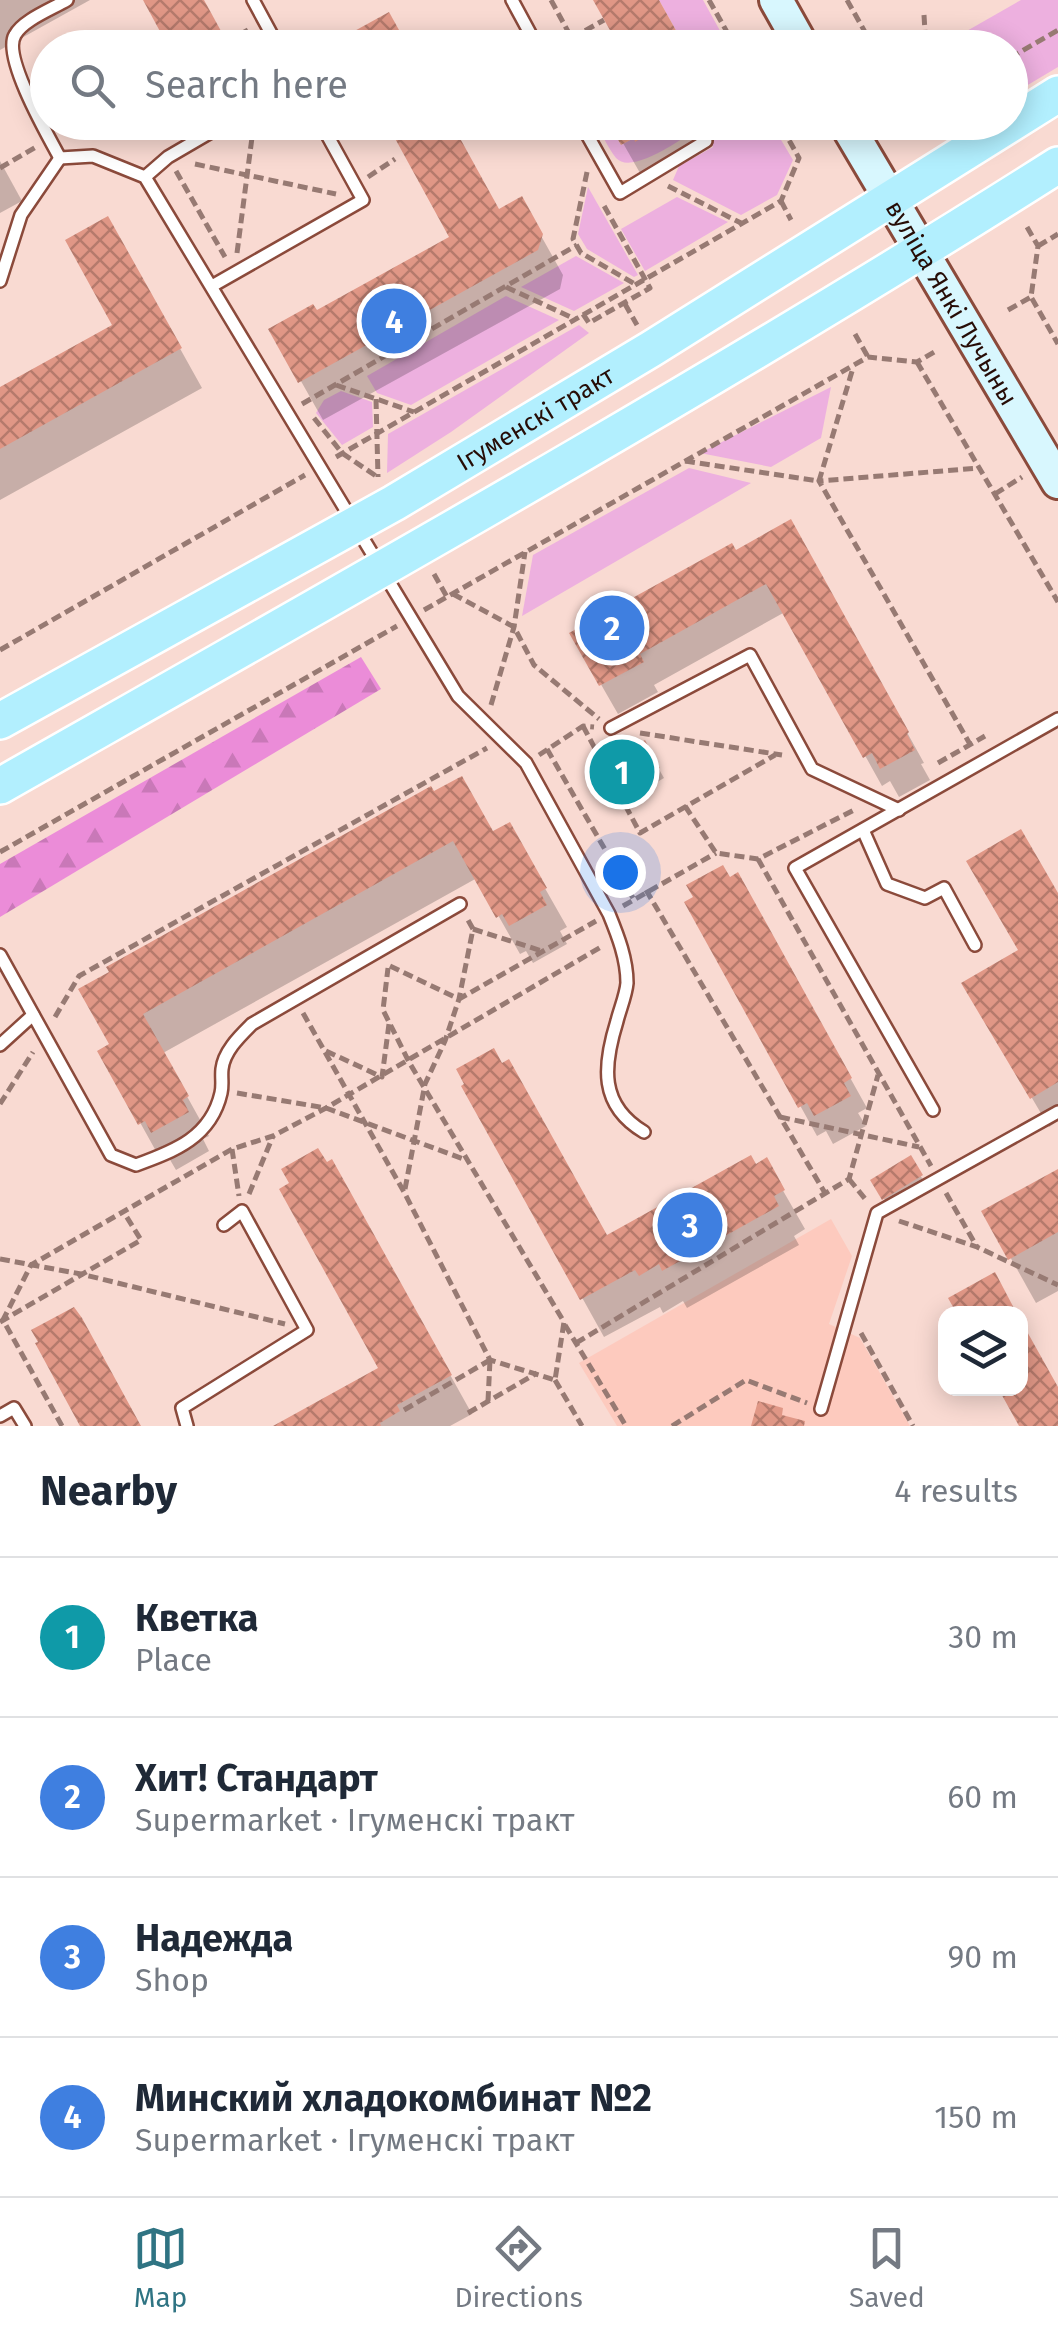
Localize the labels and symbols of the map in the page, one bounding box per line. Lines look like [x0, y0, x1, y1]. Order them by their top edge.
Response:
street label: вуліца Янкі Лучыны [879, 195, 1023, 411]
pin: 4 [362, 284, 426, 358]
street label: Ігуменскі тракт [452, 360, 620, 478]
pin: 2 [580, 590, 644, 666]
pin: 1 [590, 734, 654, 810]
your location [595, 847, 646, 898]
pin: 3 [658, 1188, 722, 1262]

